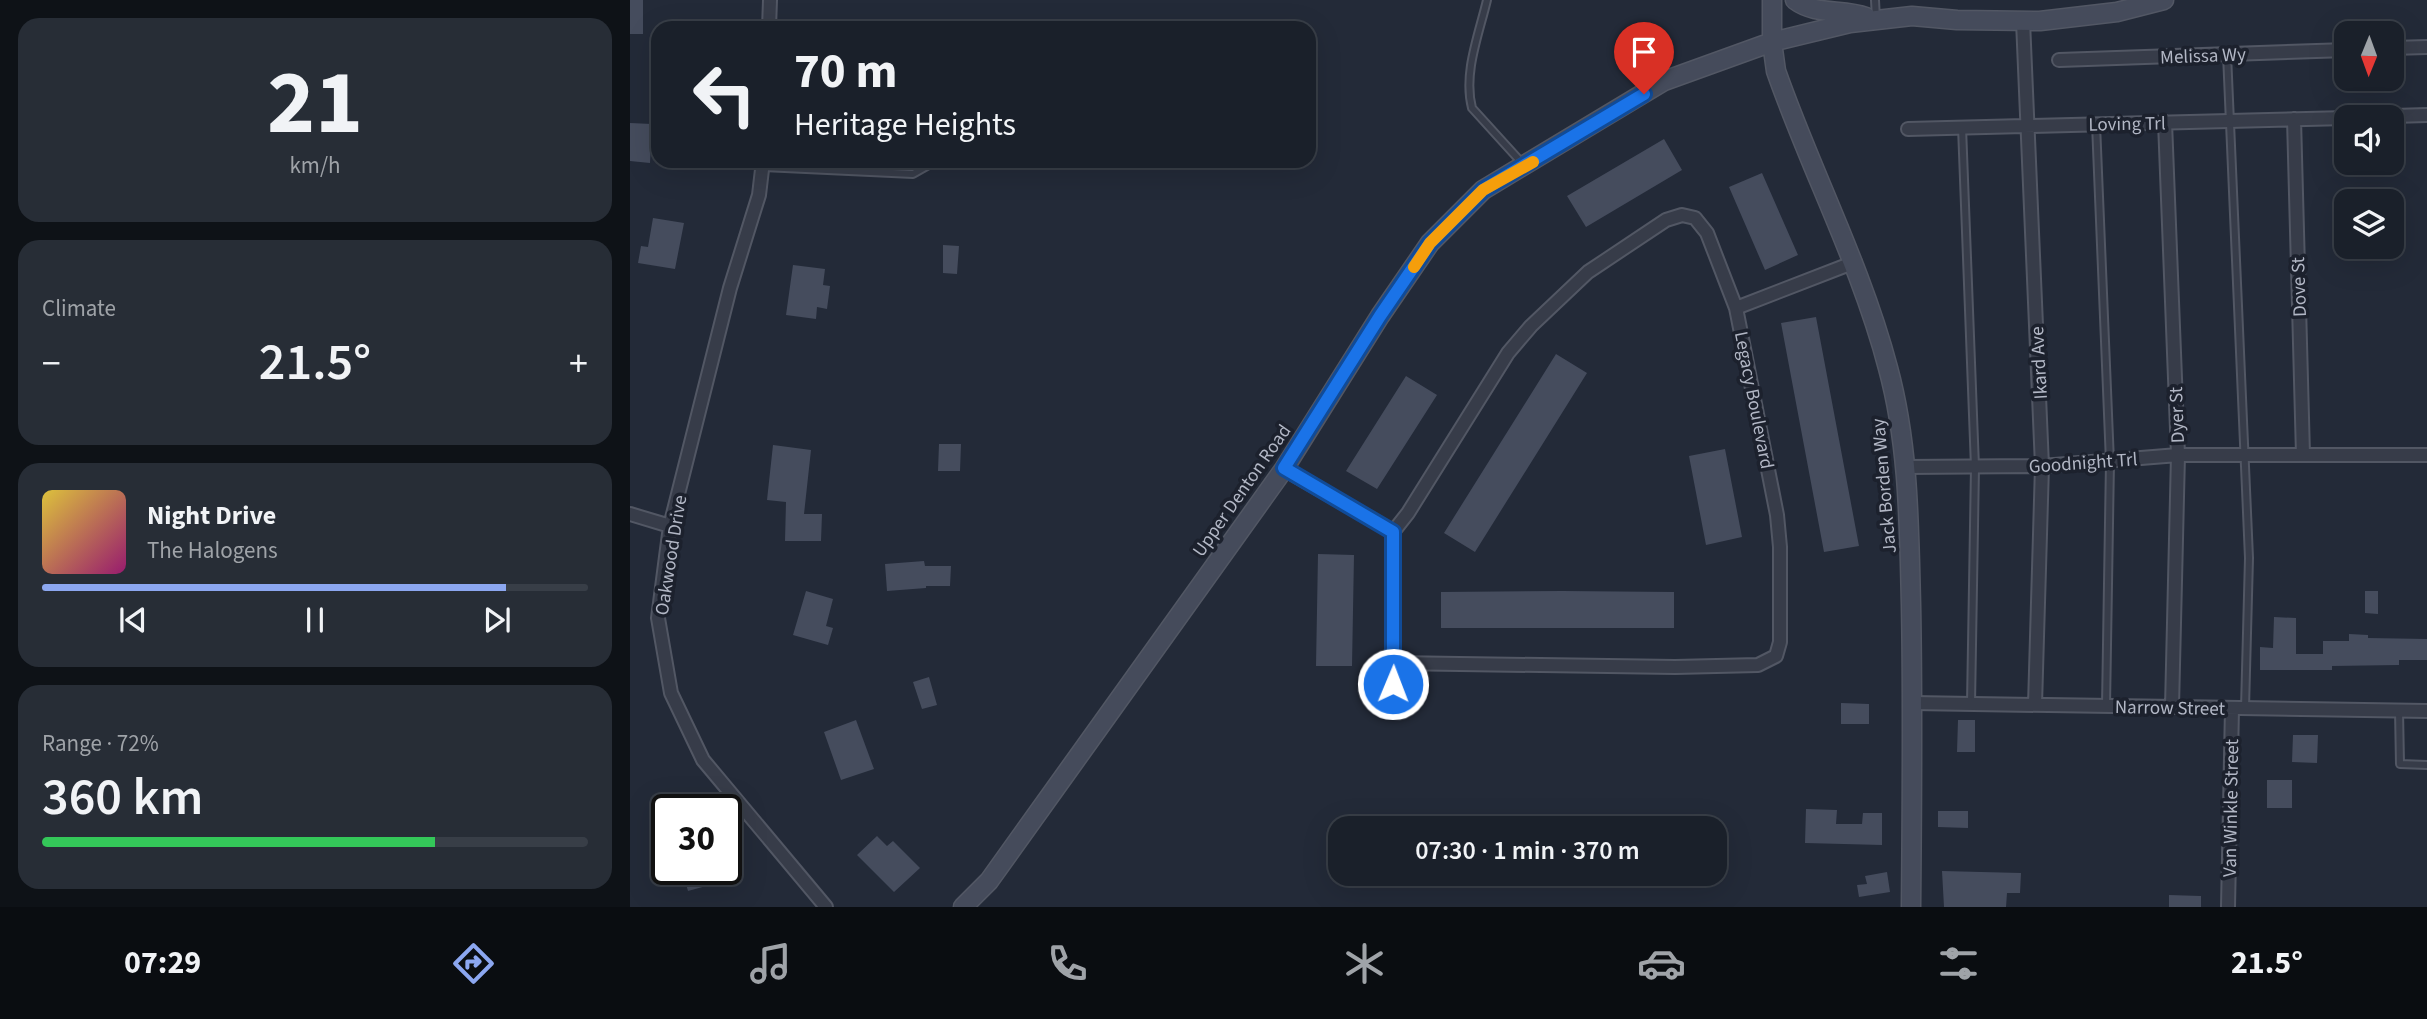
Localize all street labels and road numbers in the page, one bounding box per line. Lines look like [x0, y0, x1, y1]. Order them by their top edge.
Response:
street label: Melissa Wy [2160, 42, 2247, 71]
street label: Loving Trl [2088, 110, 2166, 139]
street label: Dove St [2285, 256, 2314, 317]
street label: Ikard Ave [2024, 326, 2055, 400]
street label: Legacy Boulevard [1727, 329, 1780, 471]
street label: Dyer St [2163, 386, 2192, 444]
street label: Jack Borden Way [1865, 417, 1904, 555]
street label: Upper Denton Road [1186, 419, 1298, 563]
street label: Goodnight Trl [2028, 446, 2138, 481]
street label: Oakwood Drive [649, 493, 694, 617]
street label: Narrow Street [2115, 694, 2226, 723]
street label: Van Winkle Street [2217, 738, 2246, 877]

